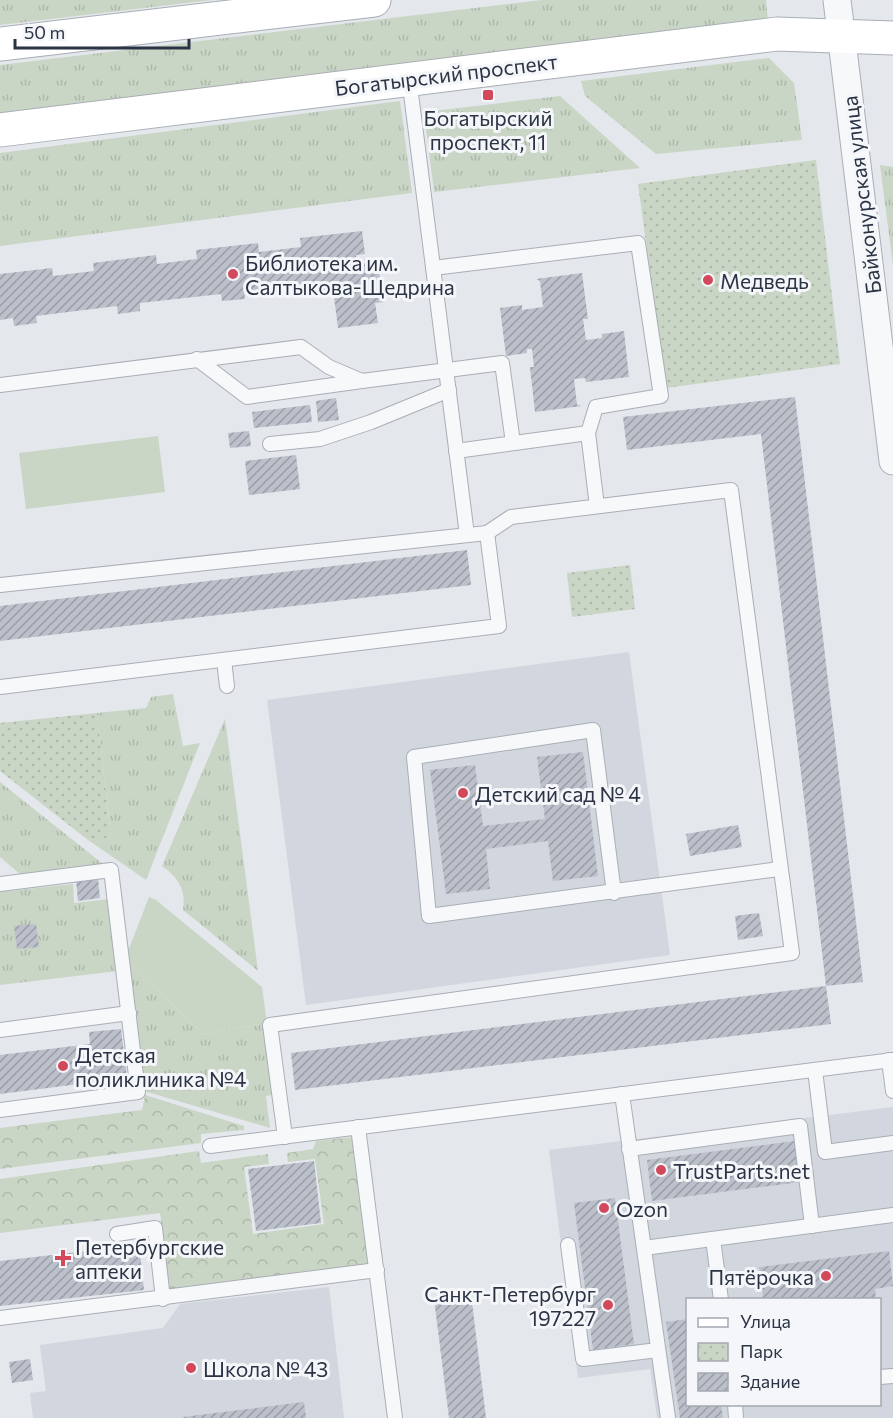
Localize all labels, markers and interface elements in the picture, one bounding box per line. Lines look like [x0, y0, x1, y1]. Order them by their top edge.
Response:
scale bar [15, 12, 189, 50]
text: 50 m [24, 21, 65, 43]
street label: Богатырский проспект [333, 48, 559, 100]
marker: Богатырский проспект, 11 [481, 88, 495, 102]
street label: Байконурская улица [836, 94, 886, 296]
place label: Богатырский проспект, 11 [424, 105, 552, 154]
place label: Библиотека им. Салтыкова-Щедрина [245, 250, 455, 299]
marker: Библиотека им. Салтыкова-Щедрина [226, 267, 240, 281]
place label: Медведь [720, 268, 809, 293]
marker: Медведь [701, 273, 715, 287]
place label: Детский сад № 4 [475, 781, 641, 806]
marker: Детский сад № 4 [456, 786, 470, 800]
place label: Детская поликлиника №4 [75, 1042, 247, 1091]
marker: Детская поликлиника №4 [56, 1059, 70, 1073]
place label: TrustParts.net [673, 1158, 810, 1183]
marker: TrustParts.net [654, 1163, 668, 1177]
place label: Ozon [616, 1196, 668, 1221]
marker: Ozon [597, 1201, 611, 1215]
place label: Петербургские аптеки [75, 1234, 224, 1283]
marker: Петербургские аптеки [56, 1251, 70, 1265]
place label: Пятёрочка [708, 1264, 814, 1289]
marker: Пятёрочка [819, 1269, 833, 1283]
place label: Санкт-Петербург 197227 [424, 1281, 596, 1330]
marker: Санкт-Петербург 197227 [601, 1298, 615, 1312]
legend [686, 1298, 881, 1406]
text: Улица [740, 1310, 791, 1332]
text: Парк [740, 1340, 783, 1362]
place label: Школа № 43 [203, 1356, 328, 1381]
marker: Школа № 43 [184, 1361, 198, 1375]
text: Здание [740, 1370, 800, 1392]

